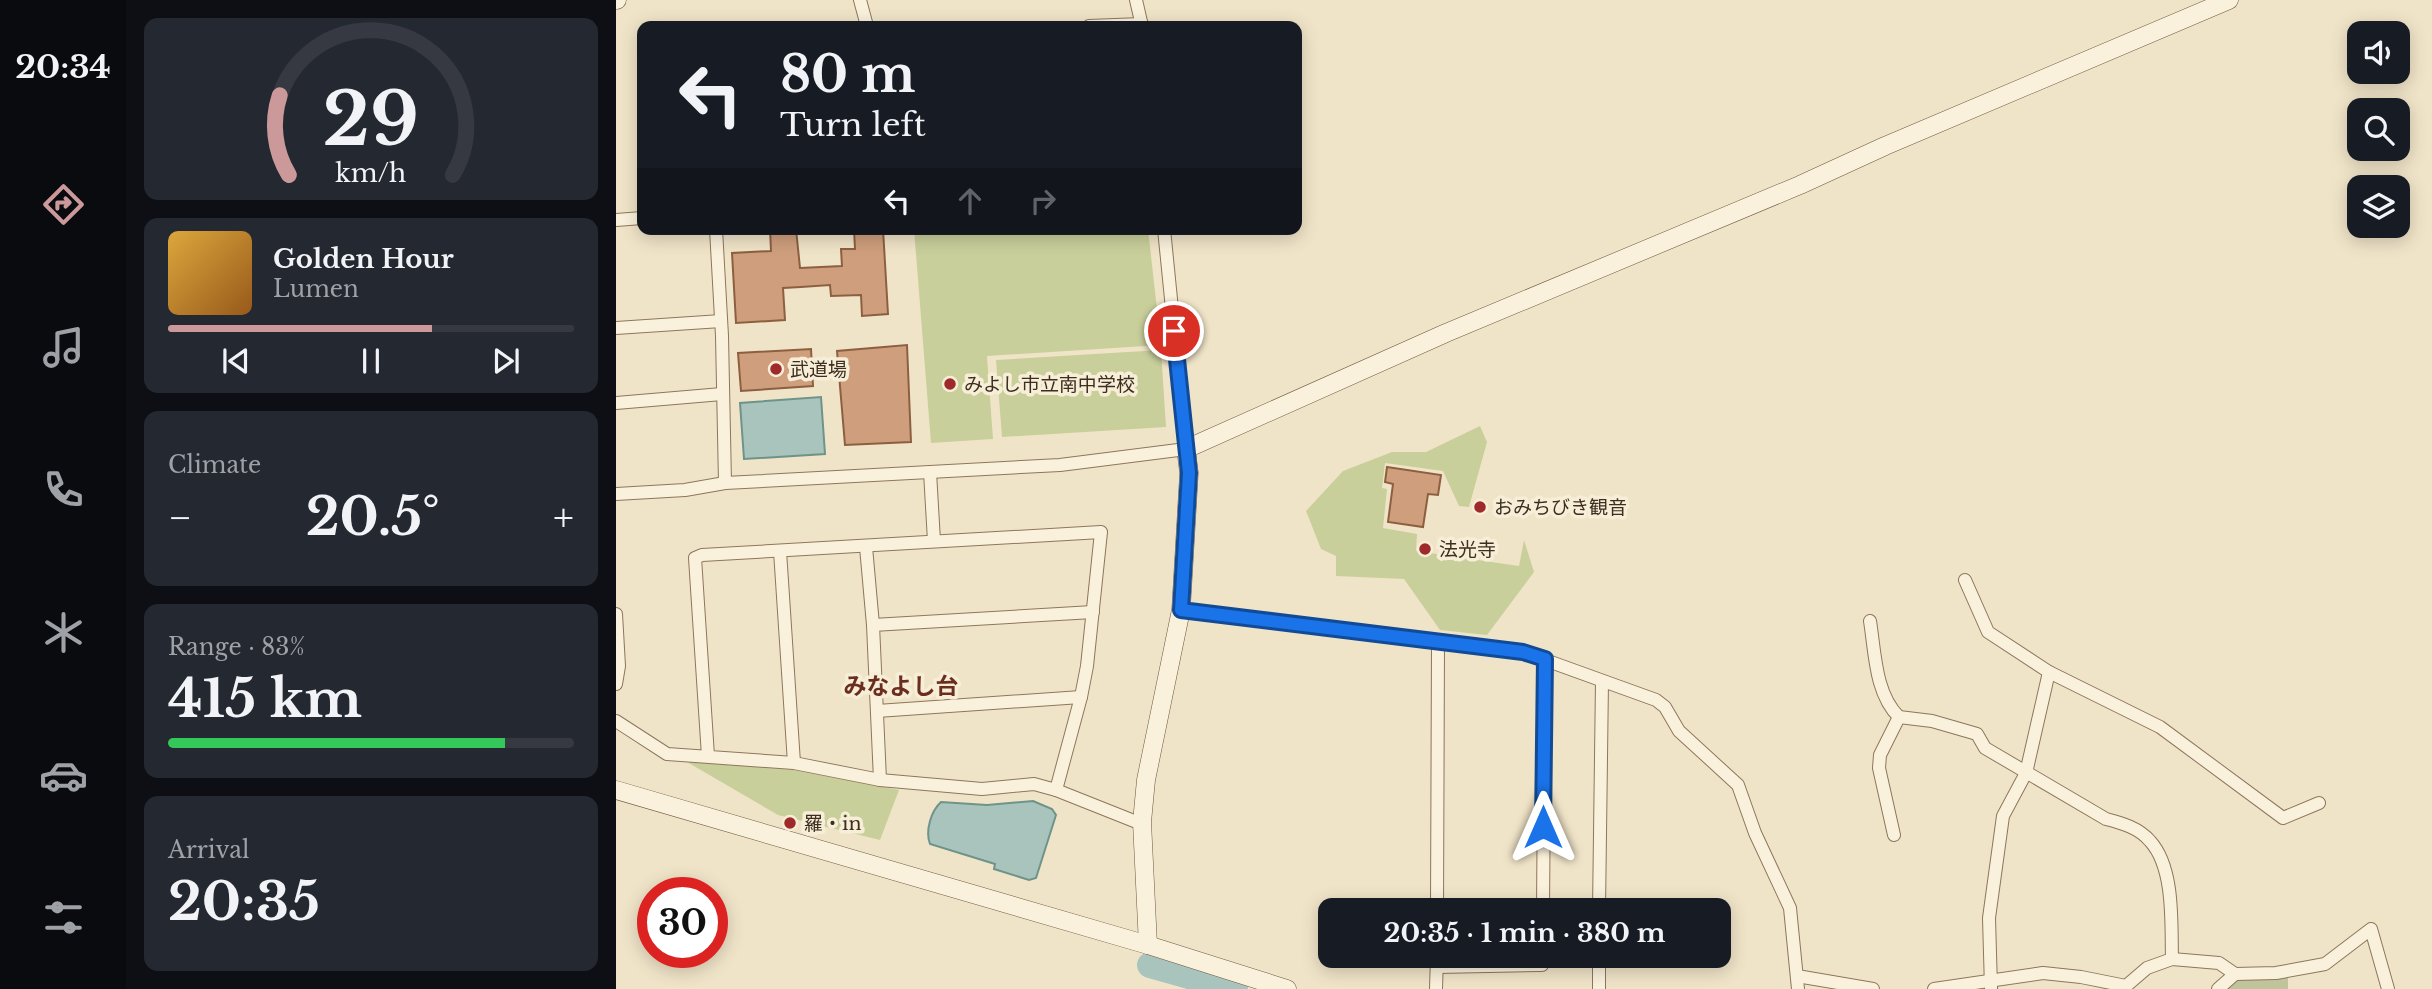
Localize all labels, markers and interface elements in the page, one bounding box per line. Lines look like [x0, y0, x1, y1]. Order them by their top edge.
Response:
map controls [2347, 21, 2410, 238]
button: sound [2347, 21, 2410, 84]
text: 80 m [780, 44, 915, 105]
text: 20:34 [15, 47, 111, 87]
icon: left [665, 49, 756, 140]
text: 29 [323, 74, 419, 165]
button: search [2347, 98, 2410, 161]
text: Turn left [780, 105, 926, 145]
text: km/h [336, 158, 406, 189]
button: layers [2347, 175, 2410, 238]
icon: directions [39, 180, 88, 229]
icon: left [878, 182, 916, 220]
icon: ahead [951, 182, 989, 220]
icon: right [1024, 182, 1062, 220]
text: Golden Hour [273, 243, 454, 275]
text: Lumen [273, 275, 359, 303]
pin [1144, 301, 1204, 361]
icon: arrive [1155, 312, 1193, 350]
icon: music [39, 323, 88, 372]
icon: previous [217, 342, 255, 380]
icon: pause [352, 342, 390, 380]
icon: next [487, 342, 525, 380]
place label: 武道場 [790, 358, 847, 381]
marker: 武道場 [768, 361, 784, 377]
place label: みよし市立南中学校 [964, 373, 1135, 396]
marker: みよし市立南中学校 [942, 376, 958, 392]
text: Climate [168, 451, 261, 479]
icon: phone [39, 465, 88, 514]
text: 20.5° [306, 485, 440, 549]
text: − [168, 494, 192, 541]
text: + [553, 494, 574, 541]
place label: おみちびき観音 [1494, 496, 1627, 519]
marker: おみちびき観音 [1472, 499, 1488, 515]
place label: 法光寺 [1439, 538, 1496, 561]
marker: 法光寺 [1417, 541, 1433, 557]
icon: climate [39, 608, 88, 657]
text: Range · 83% [168, 633, 305, 661]
text: 415 km [168, 667, 362, 731]
district label: みなよし台 [844, 672, 959, 700]
icon: car [39, 751, 88, 800]
position arrow [1506, 790, 1580, 864]
place label: 羅・in [804, 812, 862, 835]
marker: 羅・in [782, 815, 798, 831]
text: Arrival [168, 836, 249, 864]
text: 20:35 [168, 870, 320, 934]
speed limit sign: 30 [637, 877, 728, 968]
icon: filters [39, 893, 88, 942]
text: 20:35 · 1 min · 380 m [1384, 917, 1665, 949]

